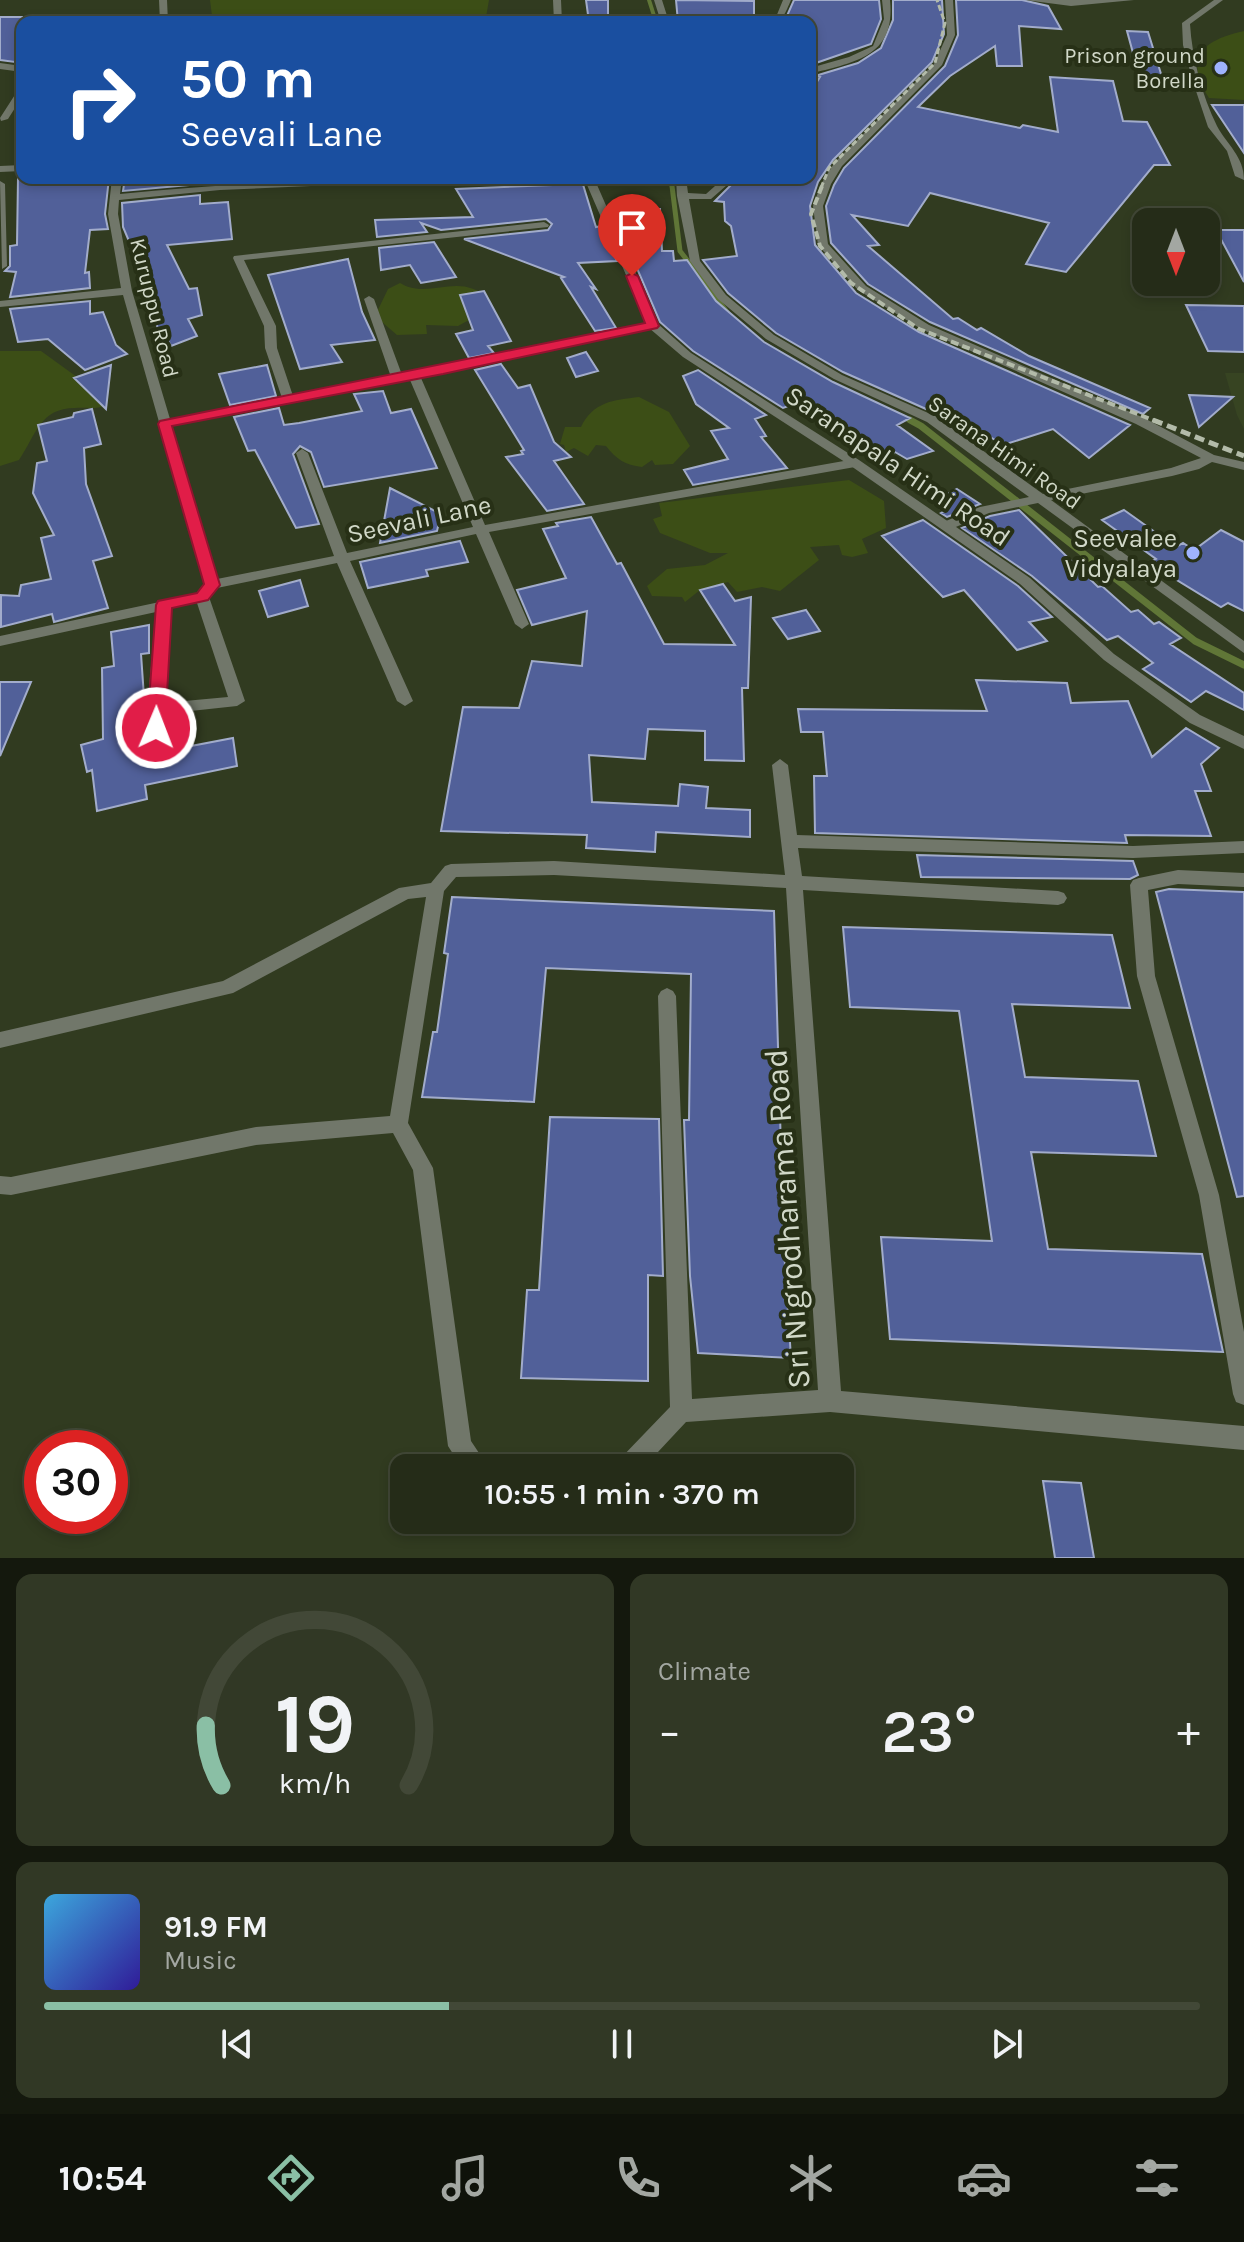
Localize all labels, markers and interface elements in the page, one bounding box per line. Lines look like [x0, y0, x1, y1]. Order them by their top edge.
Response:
place label: Prison ground Borella [1064, 43, 1205, 94]
text: 50 m [180, 46, 315, 111]
icon: right [48, 48, 152, 152]
marker: Prison ground Borella [1212, 59, 1230, 77]
text: Seevali Lane [180, 113, 383, 155]
pin [598, 194, 666, 276]
icon: arrive [610, 206, 654, 250]
north arrow [1132, 208, 1220, 296]
map controls [1132, 208, 1220, 296]
street label: Kuruppu Road [124, 236, 184, 381]
street label: Saranapala Himi Road [780, 380, 1016, 553]
street label: Sarana Himi Road [923, 390, 1086, 515]
street label: Seevali Lane [344, 489, 494, 550]
place label: Seevalee Vidyalaya [1065, 523, 1177, 584]
marker: Seevalee Vidyalaya [1184, 544, 1202, 562]
position arrow [114, 686, 198, 770]
street label: Sri Nigrodharama Road [757, 1048, 818, 1390]
speed limit sign: 30 [24, 1430, 128, 1534]
text: 10:55 · 1 min · 370 m [484, 1476, 760, 1512]
text: Climate [658, 1656, 751, 1687]
text: 19 [275, 1676, 355, 1773]
text: 23° [881, 1697, 977, 1767]
text: − [658, 1706, 681, 1757]
text: + [1177, 1706, 1200, 1757]
text: km/h [279, 1767, 351, 1800]
text: 91.9 FM [164, 1909, 268, 1945]
text: Music [164, 1945, 237, 1976]
icon: previous [215, 2022, 259, 2066]
icon: pause [600, 2022, 644, 2066]
icon: next [985, 2022, 1029, 2066]
icon: directions [263, 2150, 319, 2206]
icon: music [437, 2150, 493, 2206]
icon: phone [610, 2150, 666, 2206]
icon: climate [783, 2150, 839, 2206]
icon: car [956, 2150, 1012, 2206]
icon: filters [1129, 2150, 1185, 2206]
text: 10:54 [59, 2157, 146, 2199]

